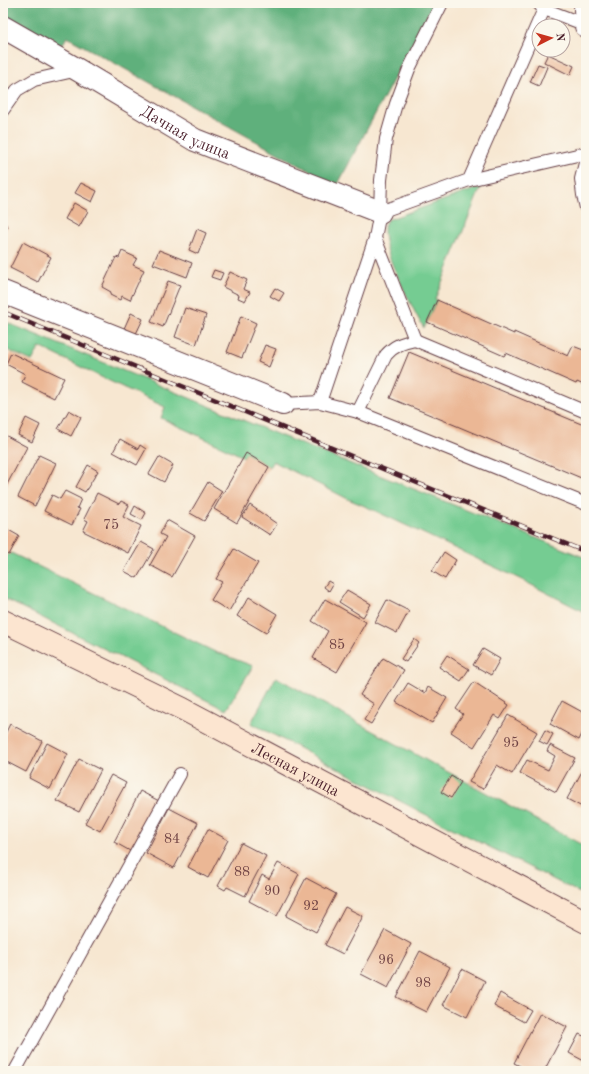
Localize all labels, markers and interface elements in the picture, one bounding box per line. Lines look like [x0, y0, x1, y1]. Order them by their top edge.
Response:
north arrow [531, 18, 571, 58]
text: N [554, 32, 565, 42]
street label: Дачная улица [138, 104, 232, 163]
house number: 75 [103, 518, 119, 532]
house number: 85 [329, 638, 345, 652]
house number: 95 [503, 736, 519, 750]
street label: Лесная улица [248, 741, 342, 800]
house number: 84 [164, 832, 180, 846]
house number: 88 [234, 865, 250, 879]
house number: 90 [264, 884, 280, 898]
house number: 92 [303, 899, 319, 913]
house number: 96 [378, 953, 394, 967]
house number: 98 [415, 976, 431, 990]

